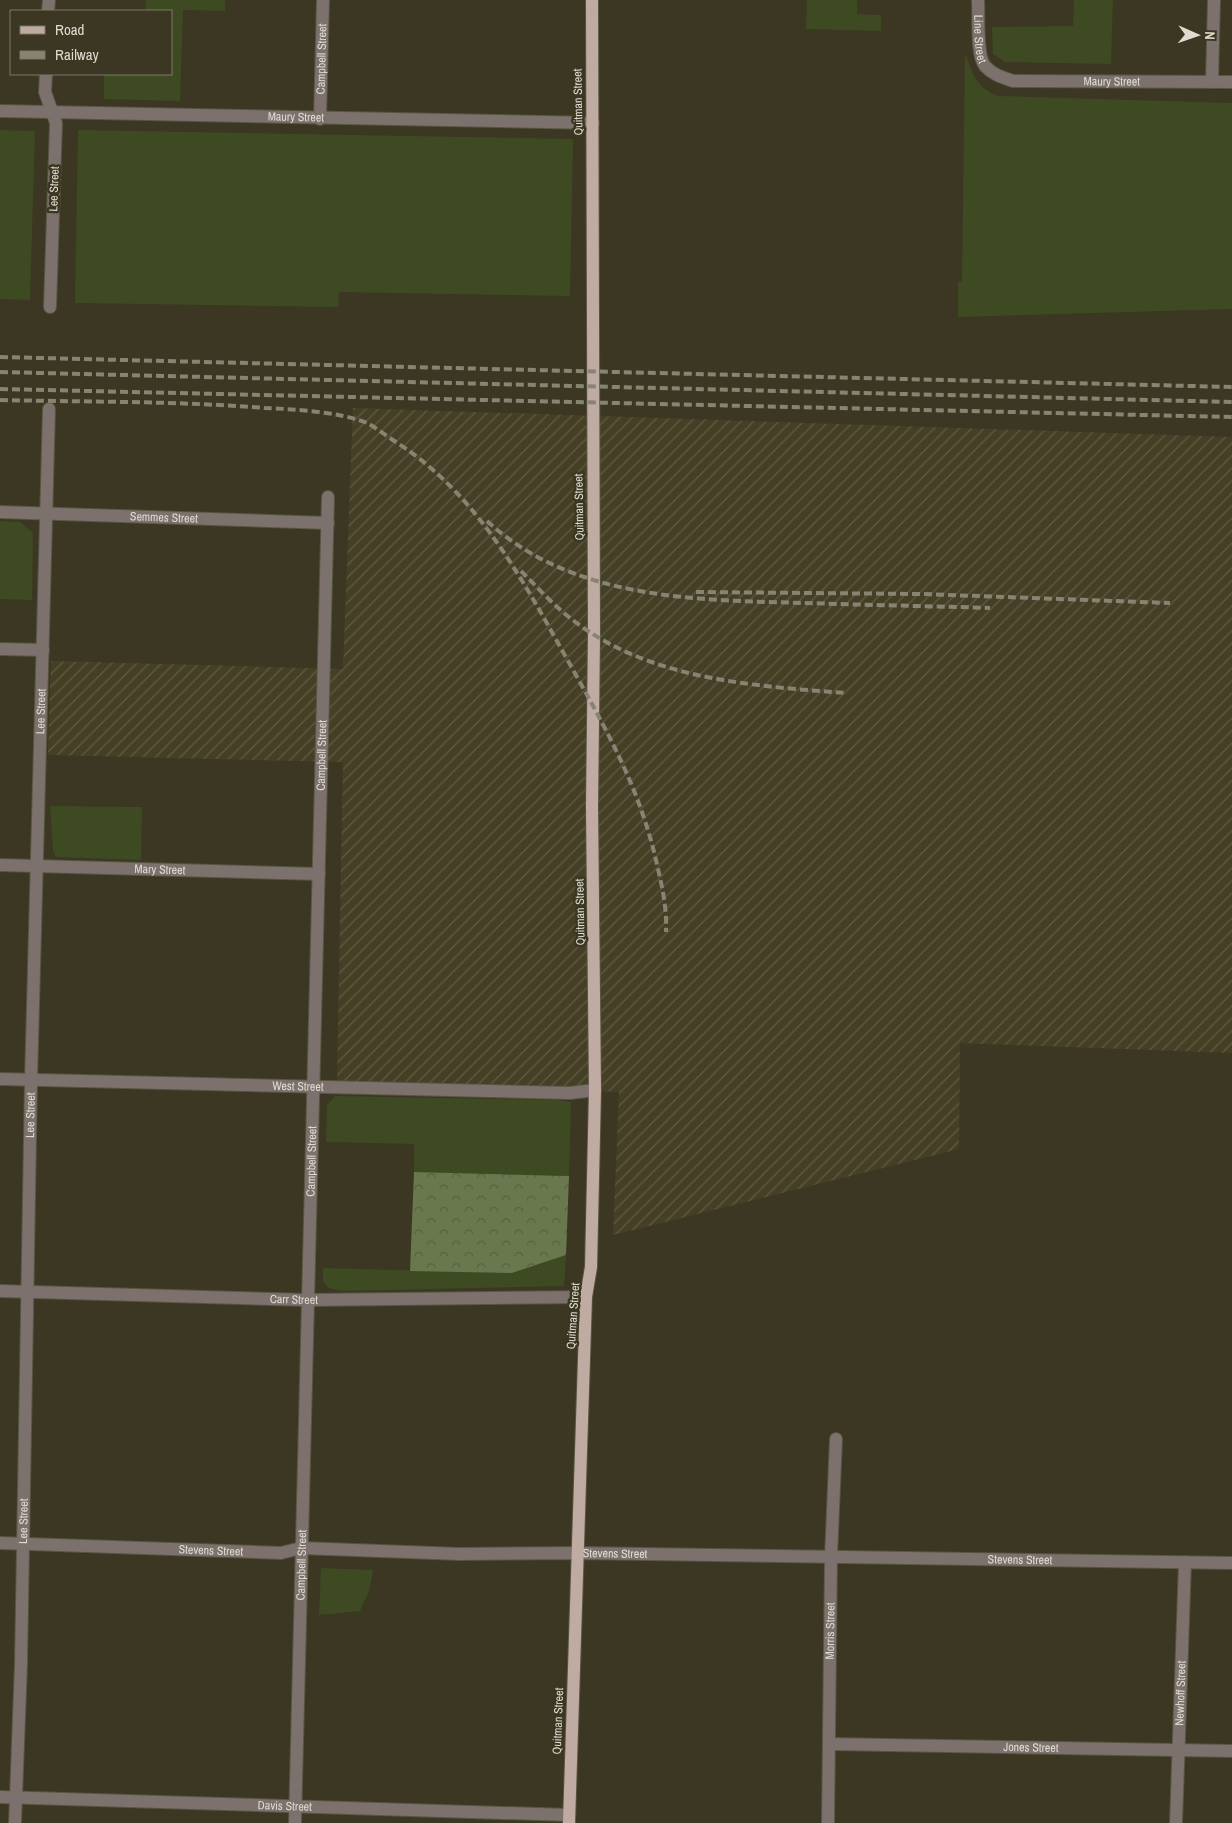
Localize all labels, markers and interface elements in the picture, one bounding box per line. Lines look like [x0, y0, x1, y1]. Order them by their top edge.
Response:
legend [10, 10, 172, 75]
north arrow [1172, 10, 1222, 60]
street label: Line Street [970, 15, 990, 66]
text: Road [55, 19, 84, 40]
street label: Campbell Street [313, 23, 330, 95]
text: N [1201, 31, 1219, 40]
text: Railway [55, 44, 100, 65]
street label: Quitman Street [569, 68, 587, 136]
street label: Maury Street [1083, 73, 1140, 90]
street label: Maury Street [268, 108, 325, 126]
street label: Lee Street [45, 166, 63, 212]
street label: Quitman Street [570, 473, 588, 541]
street label: Semmes Street [130, 508, 198, 527]
street label: Lee Street [32, 688, 50, 734]
street label: Campbell Street [313, 720, 330, 791]
street label: Mary Street [134, 861, 186, 878]
street label: Quitman Street [571, 878, 589, 946]
street label: West Street [272, 1078, 324, 1095]
street label: Lee Street [22, 1092, 39, 1138]
street label: Campbell Street [303, 1125, 320, 1197]
street label: Quitman Street [563, 1282, 583, 1350]
street label: Carr Street [270, 1291, 318, 1308]
street label: Lee Street [15, 1498, 32, 1544]
street label: Campbell Street [293, 1529, 310, 1601]
street label: Stevens Street [178, 1541, 244, 1560]
street label: Stevens Street [583, 1545, 648, 1562]
street label: Stevens Street [988, 1551, 1053, 1568]
street label: Morris Street [822, 1602, 838, 1660]
street label: Newhoff Street [1171, 1660, 1190, 1726]
street label: Quitman Street [549, 1687, 567, 1755]
street label: Jones Street [1003, 1739, 1059, 1756]
street label: Davis Street [257, 1797, 312, 1815]

